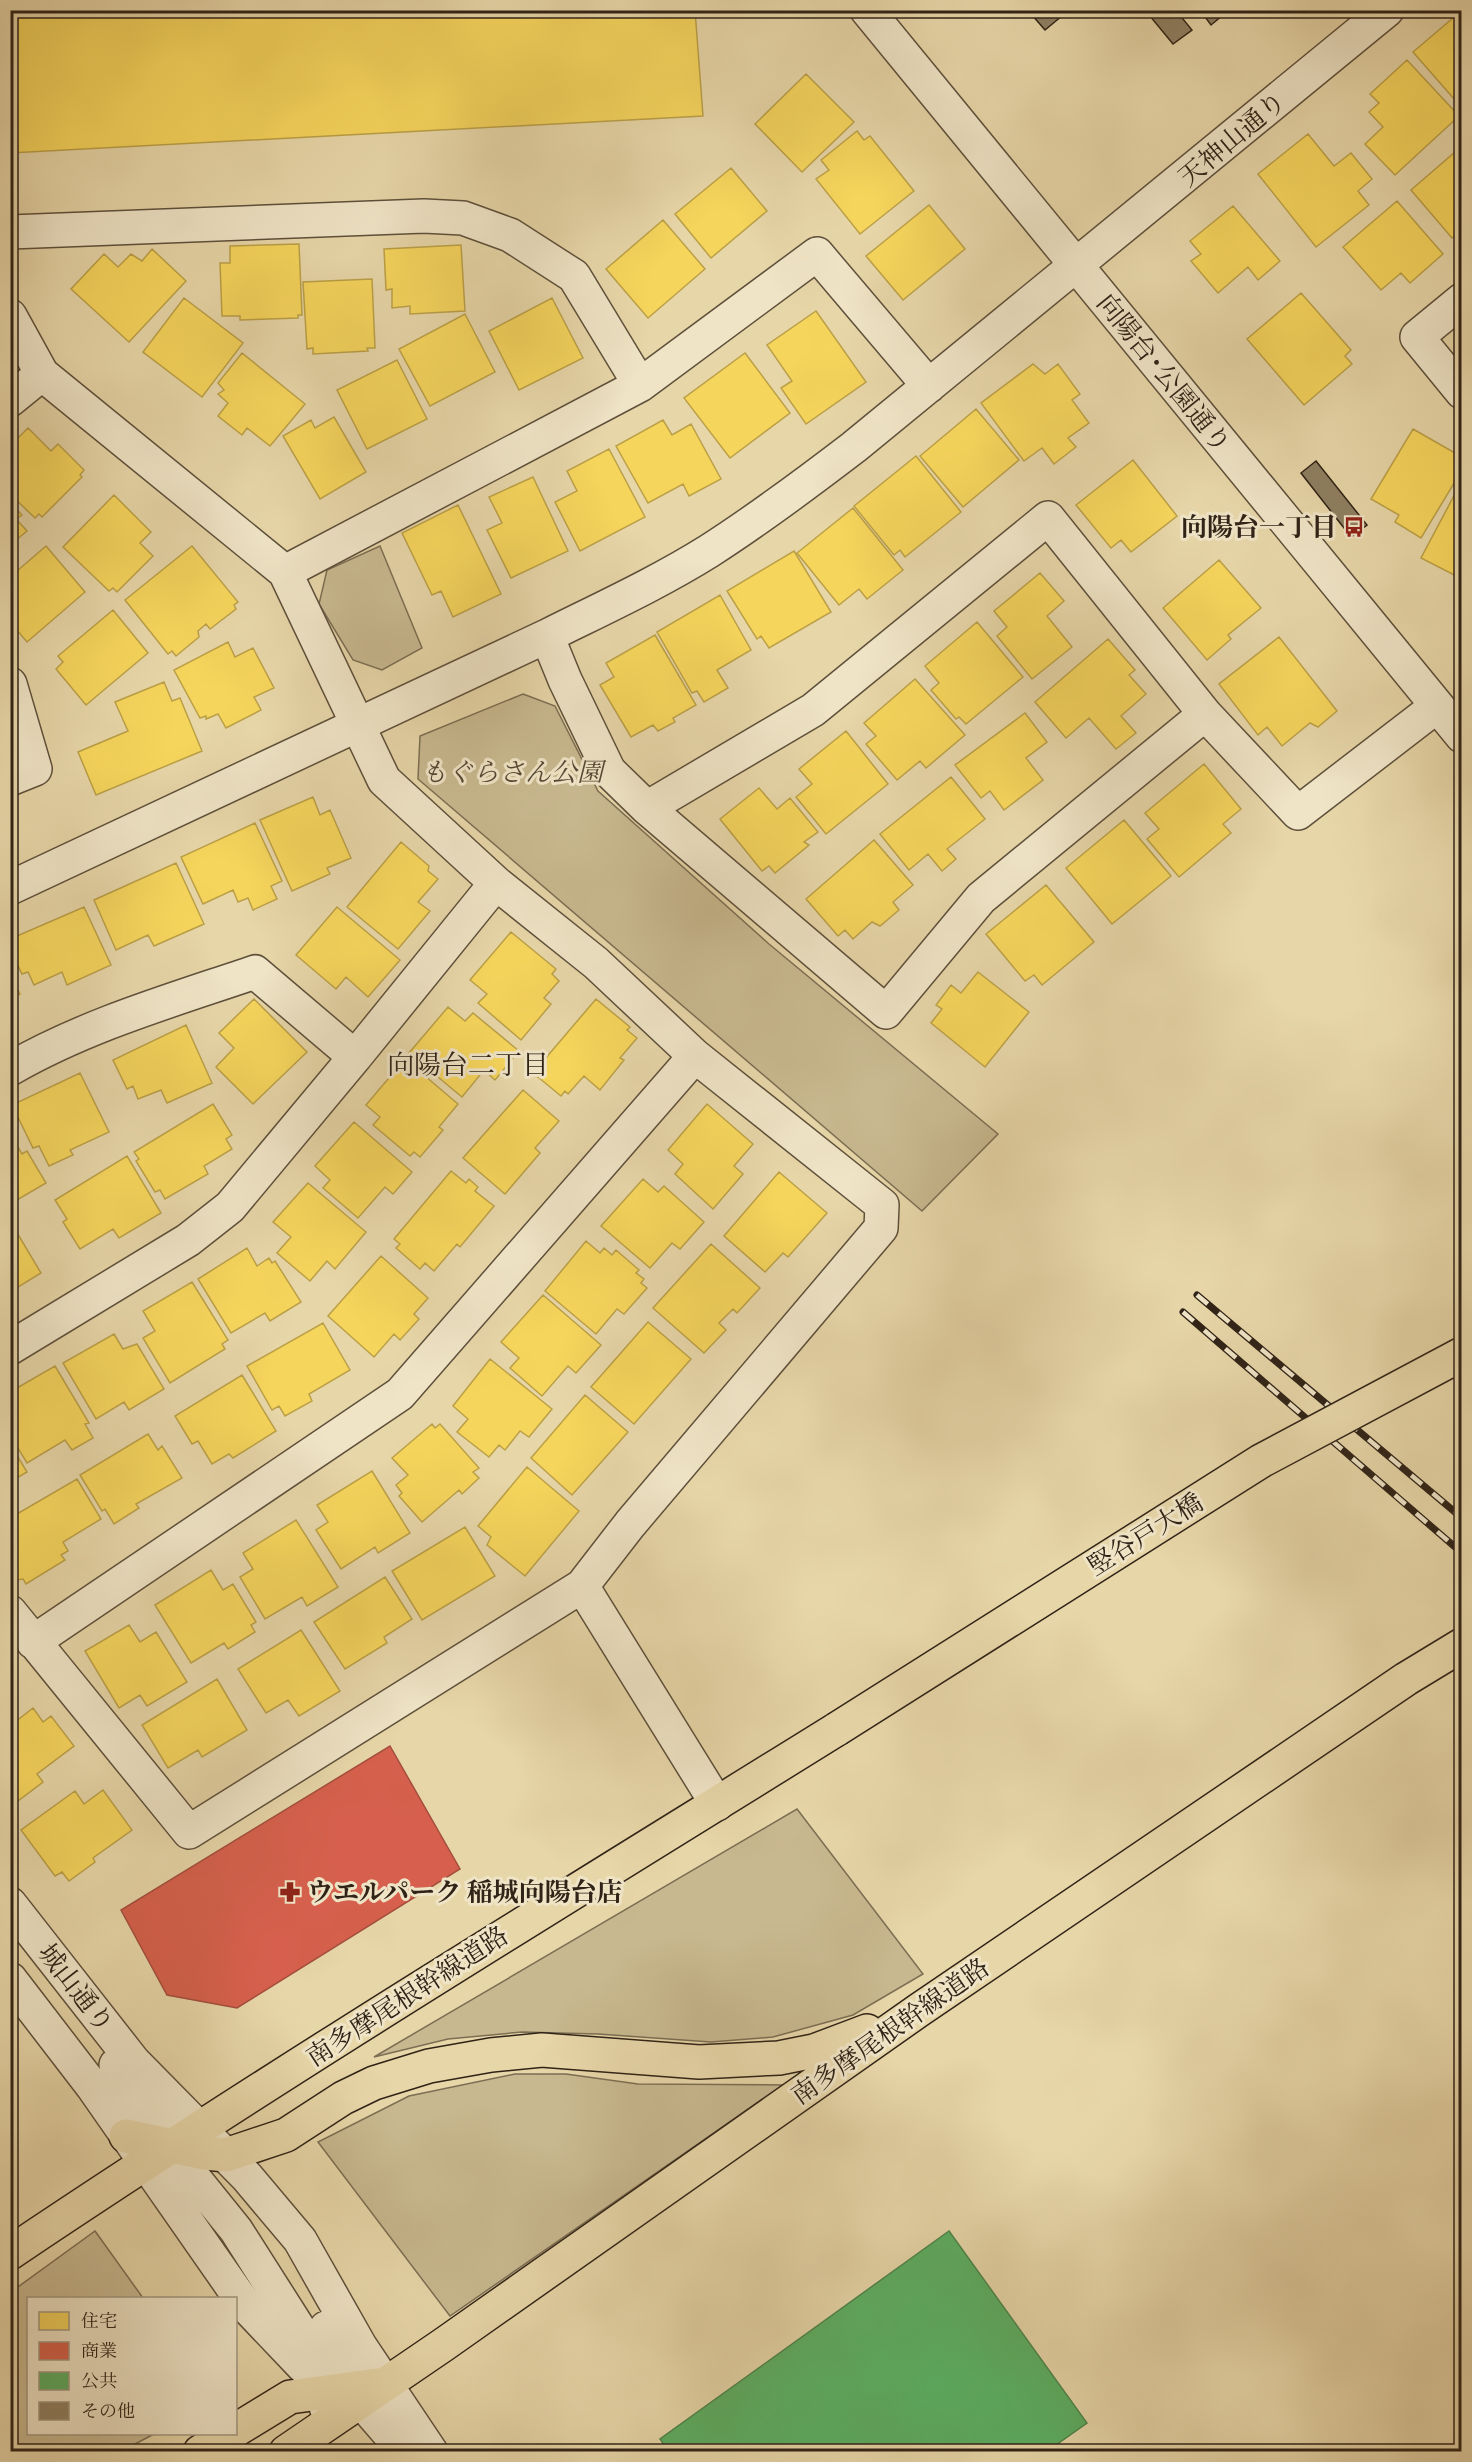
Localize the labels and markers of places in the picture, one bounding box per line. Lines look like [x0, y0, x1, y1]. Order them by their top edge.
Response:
place label: 向陽台一丁目 [1181, 512, 1337, 544]
bus stop icon: 向陽台一丁目 [1342, 515, 1366, 539]
place label: ウエルパーク 稲城向陽台店 [307, 1877, 623, 1909]
pharmacy icon: ウエルパーク 稲城向陽台店 [278, 1880, 302, 1904]

